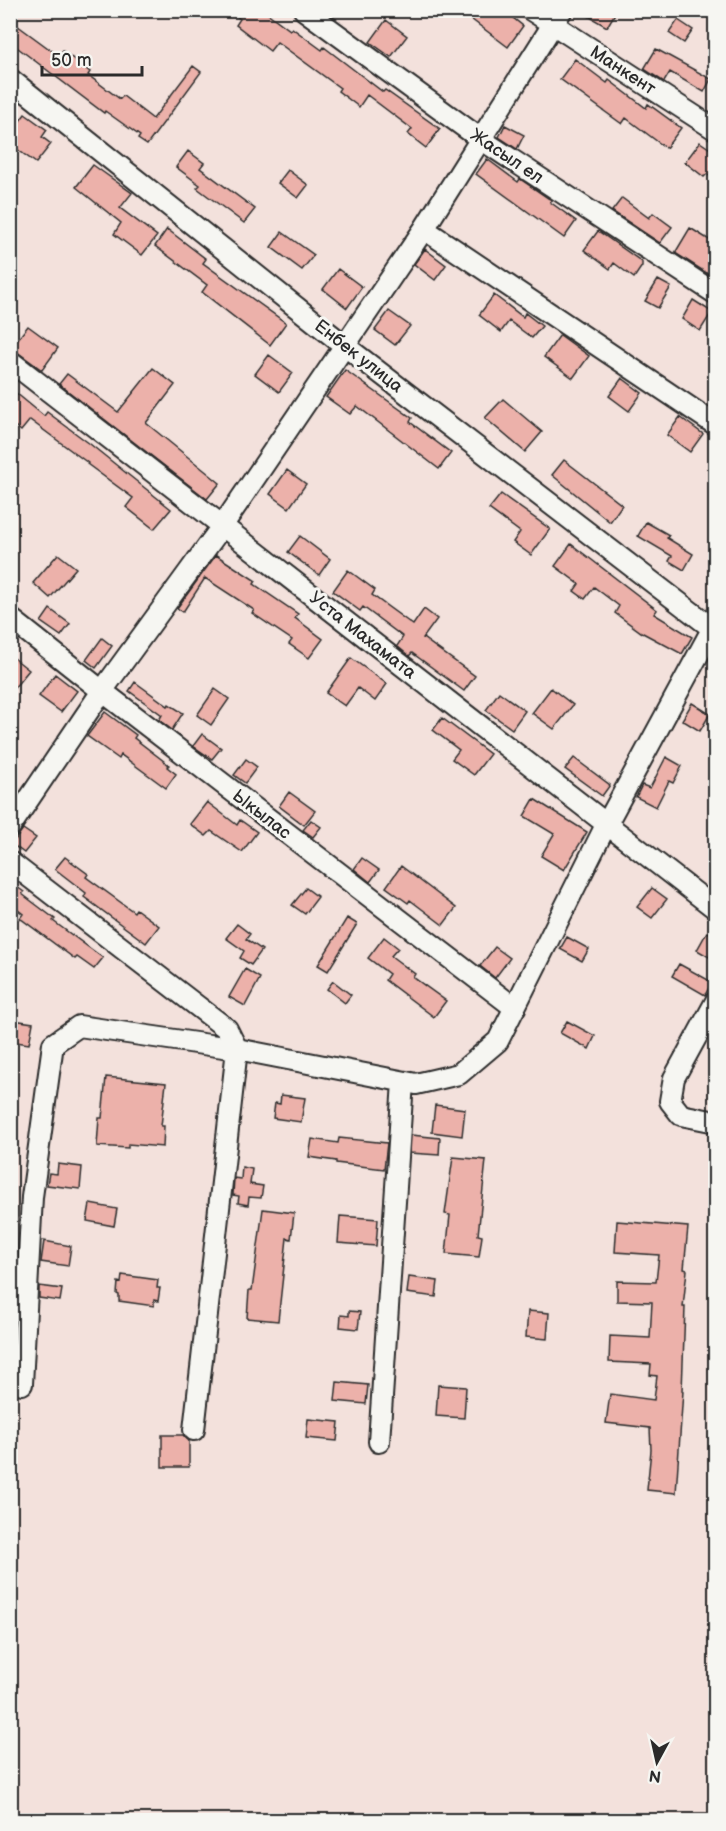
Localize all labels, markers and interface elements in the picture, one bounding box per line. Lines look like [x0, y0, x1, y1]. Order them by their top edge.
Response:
scale bar [42, 39, 142, 77]
street label: Манкент [586, 41, 660, 100]
text: 50 m [51, 50, 92, 71]
street label: Жасыл ел [466, 124, 547, 188]
street label: Енбек улица [310, 315, 407, 398]
street label: Уста Махамата [305, 587, 420, 684]
street label: Ыкылас [228, 785, 295, 844]
north arrow [627, 1732, 687, 1792]
text: N [648, 1765, 662, 1786]

